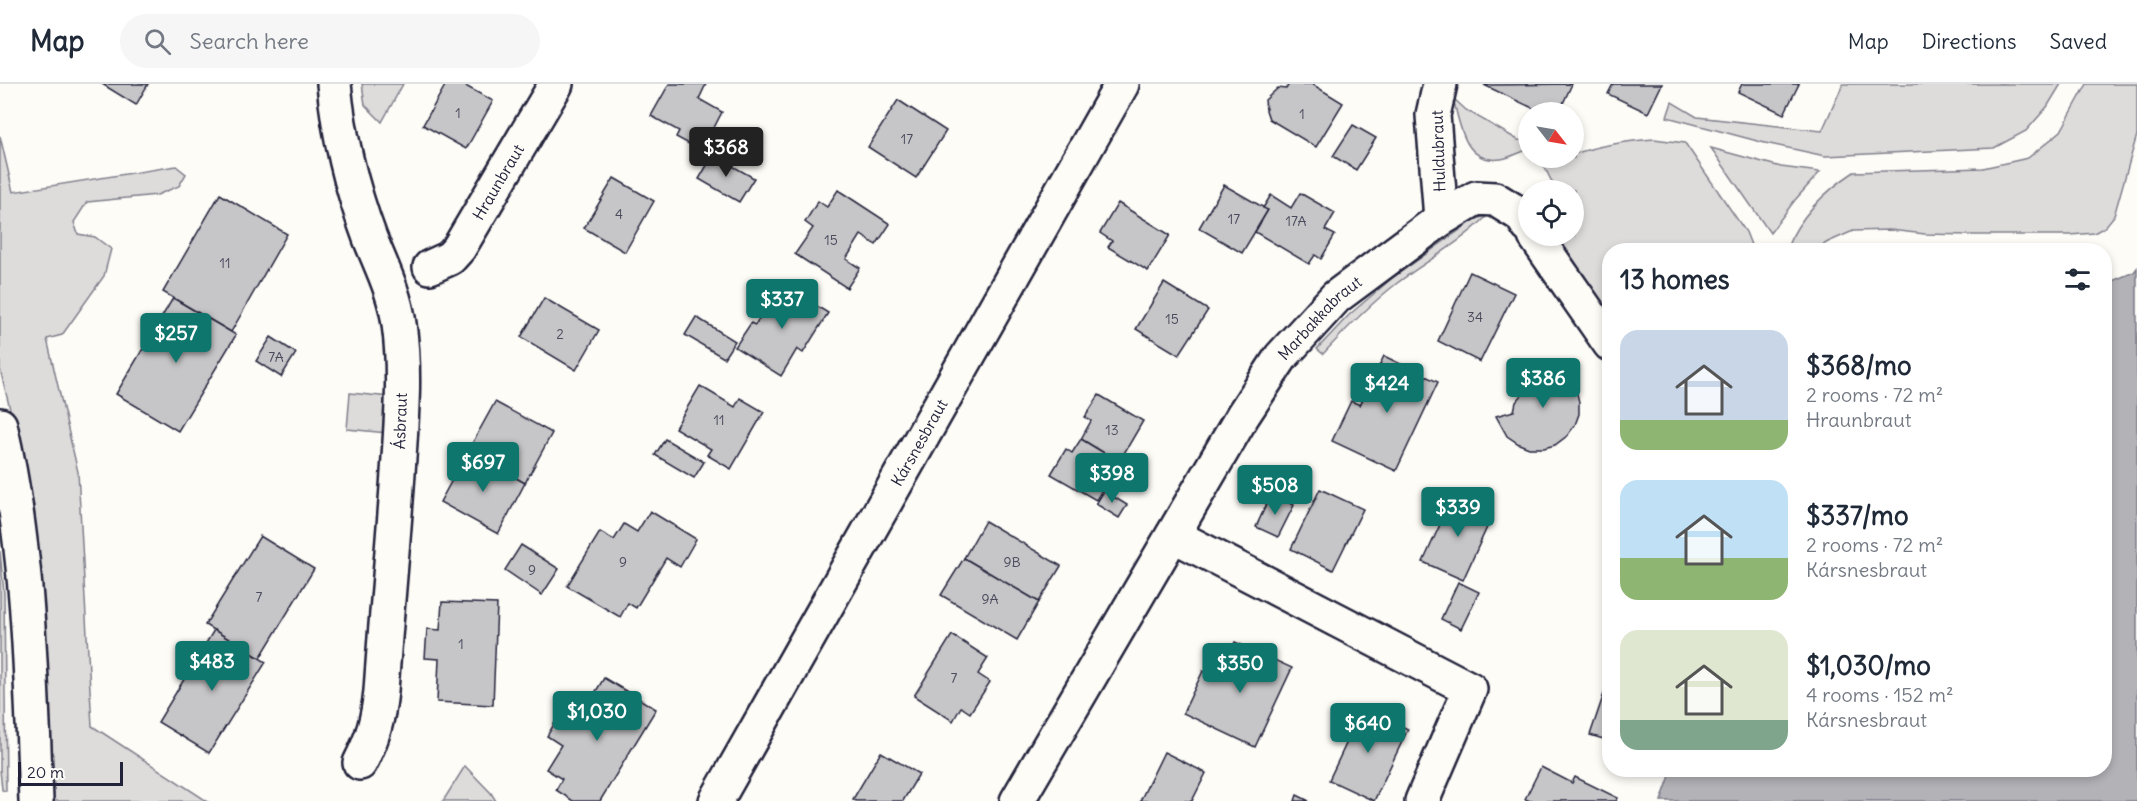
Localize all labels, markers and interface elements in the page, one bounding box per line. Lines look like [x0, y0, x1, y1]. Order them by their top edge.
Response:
search box [120, 14, 540, 68]
text: Map [30, 23, 84, 59]
icon: search [141, 25, 174, 58]
text: Search here [189, 27, 309, 55]
text: Map [1848, 28, 1889, 55]
text: Directions [1922, 28, 2016, 55]
text: Saved [2049, 28, 2107, 55]
north arrow [1518, 102, 1584, 168]
map controls [1518, 102, 1584, 246]
house number: 1 [455, 104, 461, 122]
house number: 1 [1299, 105, 1305, 123]
street label: Huldubraut [1427, 109, 1449, 192]
pin: $368 [690, 127, 762, 178]
house number: 17 [901, 130, 913, 148]
text: $368 [703, 134, 749, 159]
street label: Hraunbraut [468, 140, 528, 224]
button: locate [1518, 180, 1584, 246]
house number: 4 [615, 205, 623, 223]
house number: 17 [1228, 210, 1240, 228]
house number: 17A [1285, 212, 1307, 230]
house number: 15 [824, 231, 838, 249]
house number: 11 [219, 254, 231, 272]
text: 13 homes [1620, 263, 1730, 296]
icon: filters [2061, 263, 2094, 296]
street label: Marbakkabraut [1274, 271, 1366, 364]
pin: $337 [746, 279, 818, 330]
text: $337 [760, 286, 804, 311]
house number: 34 [1467, 308, 1483, 326]
house number: 15 [1165, 310, 1179, 328]
pin: $257 [140, 313, 212, 364]
text: $257 [154, 320, 198, 345]
house number: 2 [556, 325, 564, 343]
house number: 7A [268, 348, 284, 366]
text: $368/mo [1806, 349, 1912, 382]
icon: home [1668, 354, 1740, 426]
pin: $386 [1507, 358, 1579, 409]
pin: $424 [1351, 363, 1423, 414]
text: $386 [1520, 365, 1566, 390]
text: $424 [1365, 370, 1409, 395]
text: 2 rooms · 72 m² [1806, 382, 1943, 407]
street label: Ásbraut [389, 392, 411, 450]
street label: Kársnesbraut [886, 395, 952, 490]
text: Hraunbraut [1806, 407, 1912, 432]
house number: 11 [713, 411, 725, 429]
house number: 13 [1105, 421, 1119, 439]
pin: $697 [447, 442, 519, 493]
text: $697 [461, 449, 505, 474]
pin: $398 [1076, 453, 1148, 504]
text: $398 [1089, 460, 1135, 485]
pin: $508 [1239, 465, 1311, 516]
text: $508 [1251, 472, 1299, 497]
pin: $339 [1422, 487, 1494, 538]
text: $339 [1435, 494, 1481, 519]
text: $337/mo [1806, 499, 1909, 532]
icon: home [1668, 504, 1740, 576]
text: 2 rooms · 72 m² [1806, 532, 1943, 557]
house number: 9 [619, 553, 627, 571]
house number: 9B [1003, 553, 1021, 571]
text: Kársnesbraut [1806, 557, 1927, 582]
house number: 9 [528, 561, 536, 579]
house number: 7 [256, 588, 263, 606]
house number: 9A [981, 590, 999, 608]
house number: 1 [458, 635, 464, 653]
pin: $483 [176, 641, 248, 692]
pin: $350 [1204, 643, 1276, 694]
text: $483 [189, 648, 235, 673]
text: $1,030/mo [1806, 649, 1931, 682]
text: $350 [1216, 650, 1264, 675]
icon: home [1668, 654, 1740, 726]
house number: 7 [951, 669, 958, 687]
text: 4 rooms · 152 m² [1806, 682, 1954, 707]
pin: $1,030 [548, 691, 646, 742]
text: $1,030 [567, 698, 627, 723]
pin: $640 [1332, 703, 1404, 754]
text: Kársnesbraut [1806, 707, 1927, 732]
text: $640 [1344, 710, 1392, 735]
scale bar [18, 759, 123, 786]
text: 20 m [27, 762, 64, 782]

